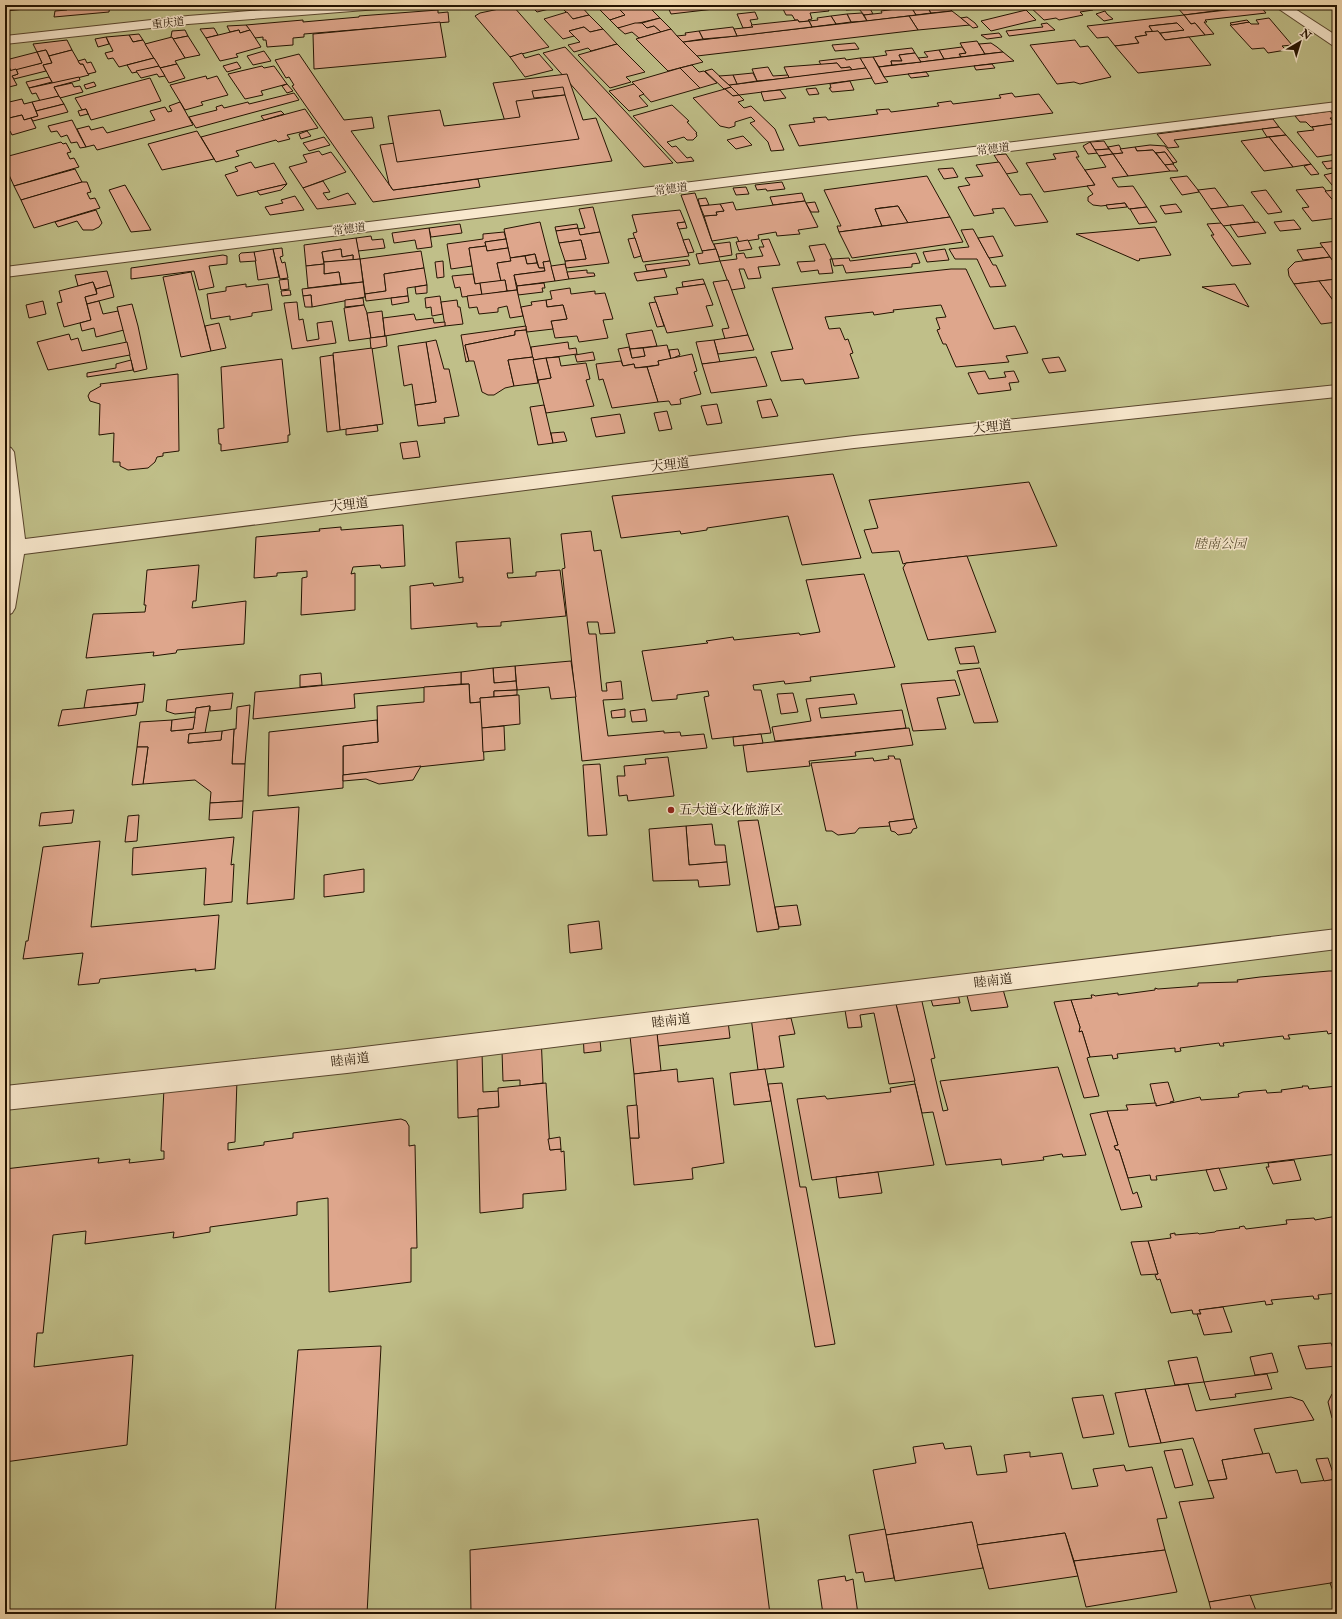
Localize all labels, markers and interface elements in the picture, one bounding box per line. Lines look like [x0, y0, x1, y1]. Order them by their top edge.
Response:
street label: 重庆道 [151, 15, 185, 31]
north arrow [1280, 22, 1320, 62]
text: N [1297, 26, 1315, 43]
street label: 常德道 [976, 141, 1010, 157]
street label: 常德道 [654, 181, 688, 197]
street label: 常德道 [332, 221, 366, 237]
street label: 大理道 [972, 417, 1012, 437]
street label: 大理道 [650, 455, 690, 475]
street label: 大理道 [329, 495, 369, 515]
park label: 睦南公园 [1194, 536, 1248, 552]
place label: 五大道文化旅游区 [679, 802, 783, 818]
marker: 五大道文化旅游区 [666, 805, 676, 815]
street label: 睦南道 [973, 971, 1013, 991]
street label: 睦南道 [651, 1011, 691, 1031]
street label: 睦南道 [330, 1050, 370, 1070]

